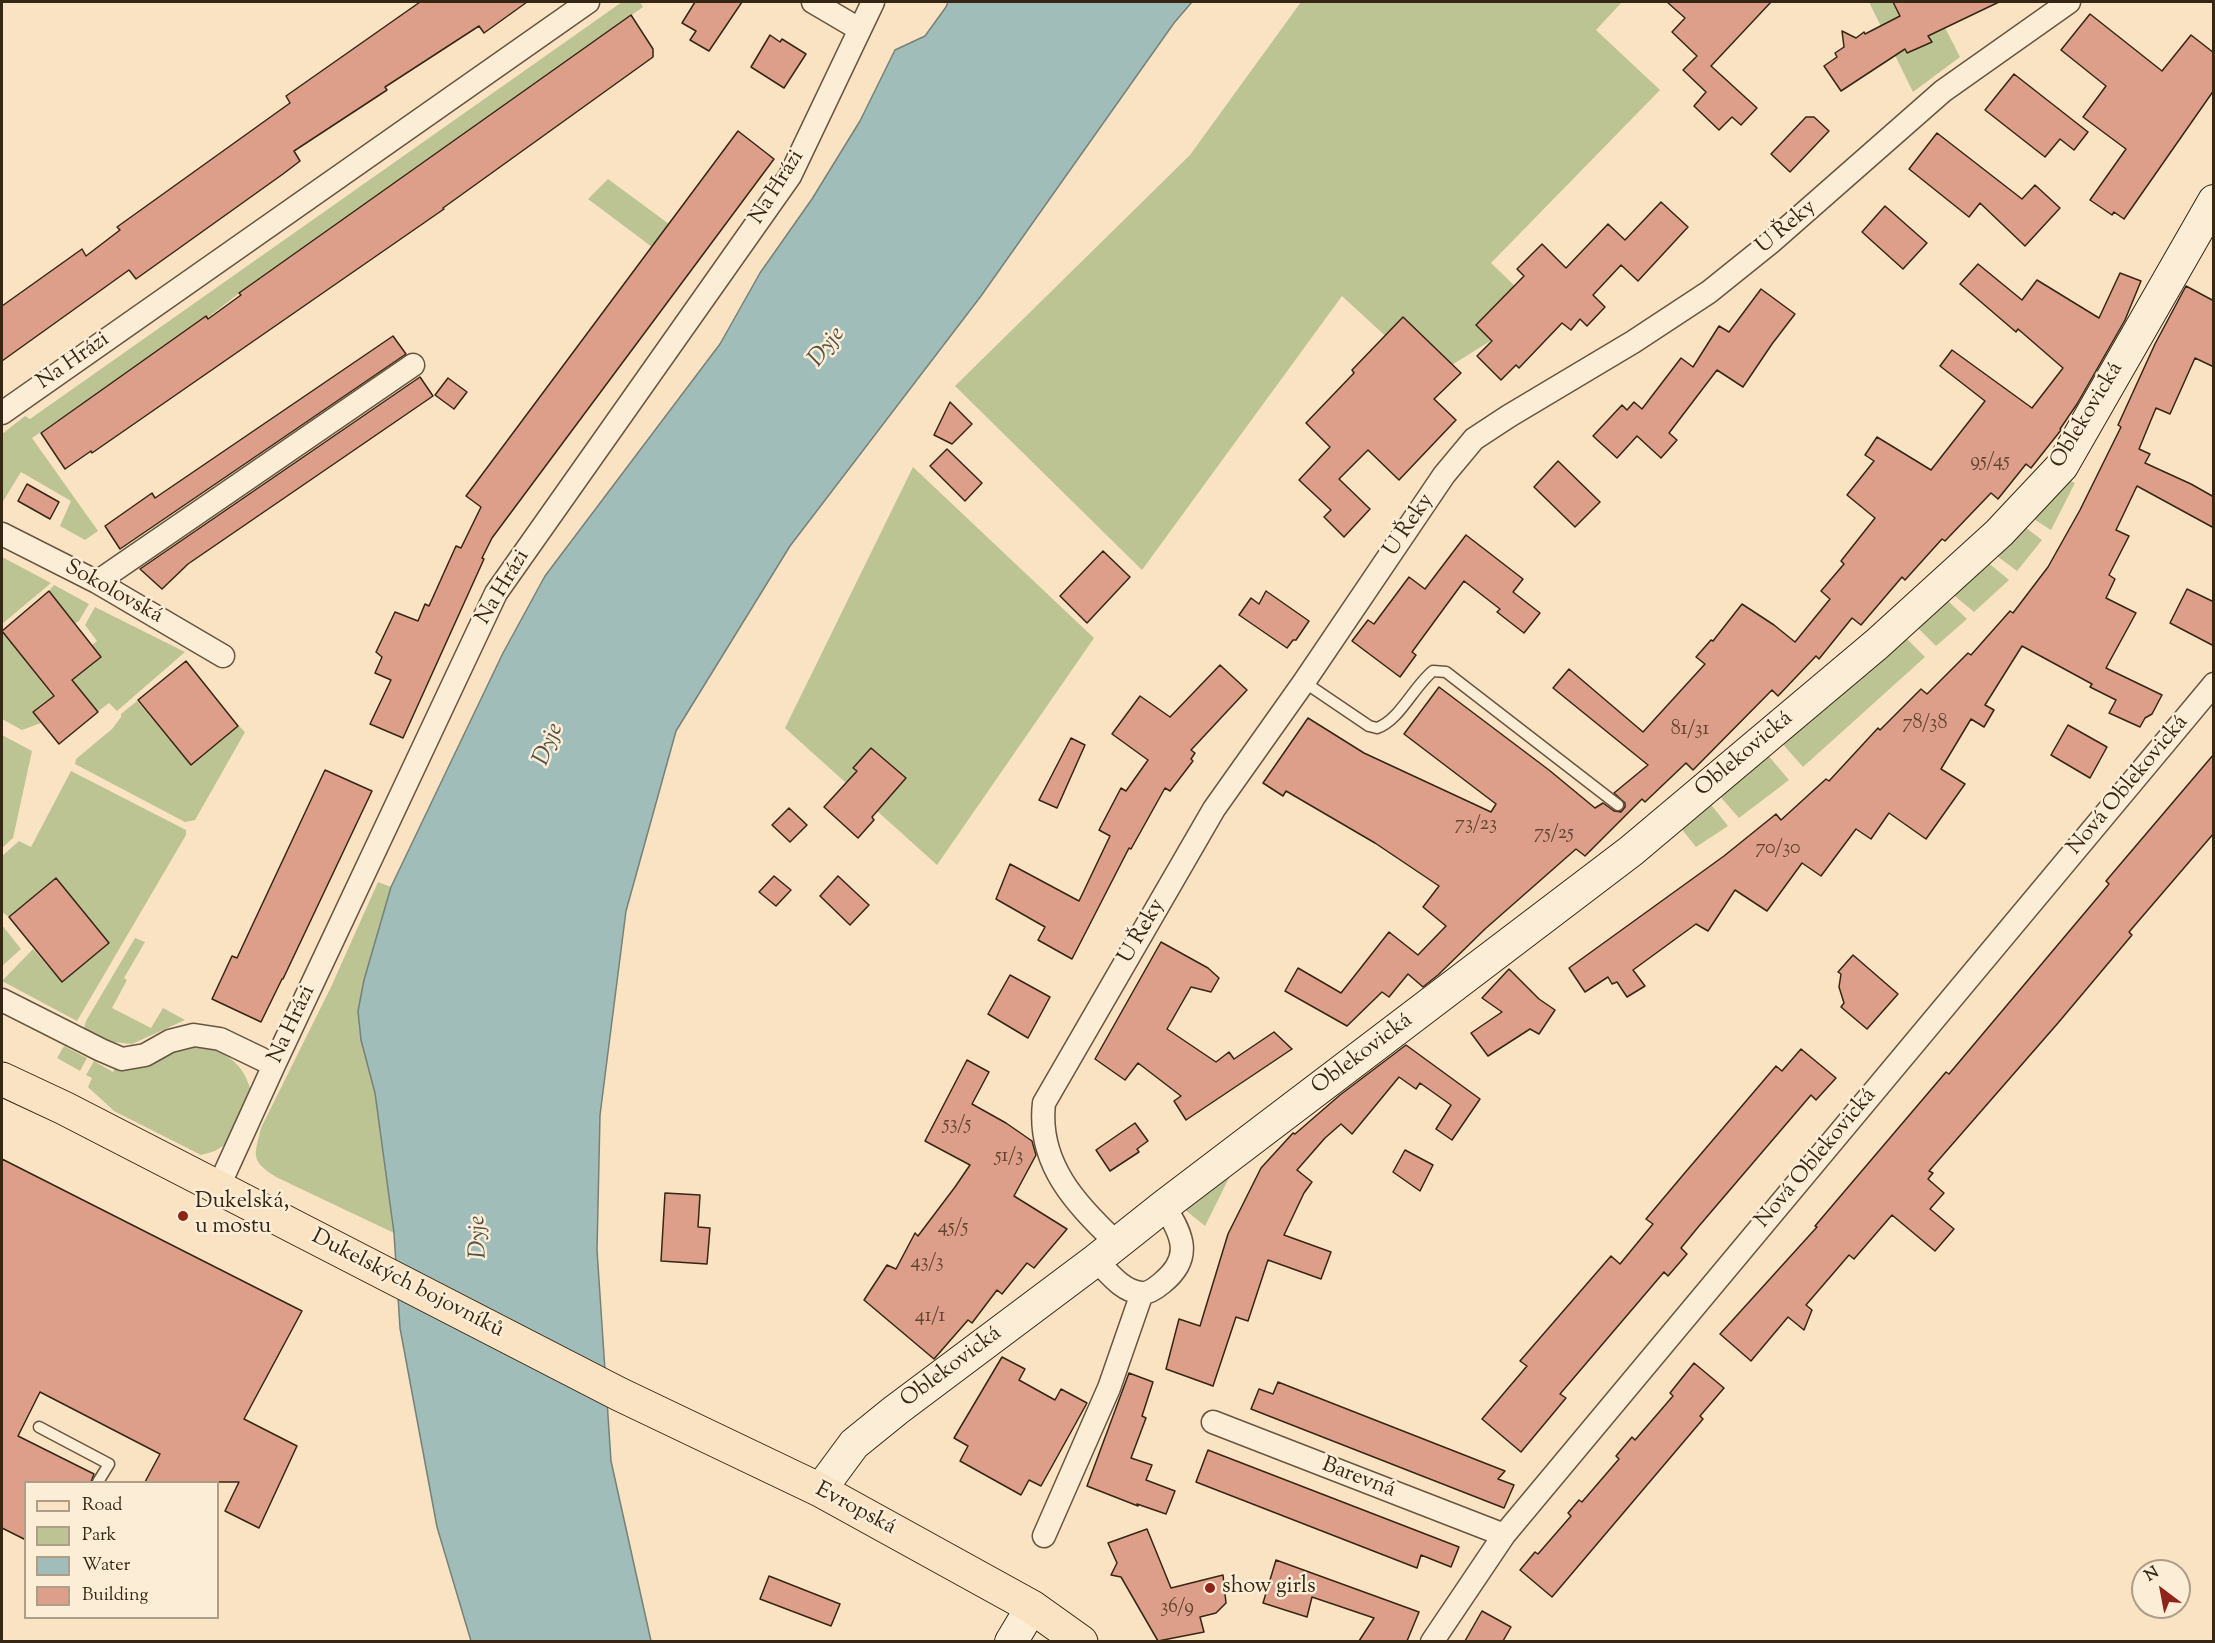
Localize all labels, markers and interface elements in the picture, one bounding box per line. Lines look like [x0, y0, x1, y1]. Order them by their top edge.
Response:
street label: Na Hrázi [745, 146, 811, 230]
street label: U Řeky [1752, 195, 1822, 261]
water label: Dyje [803, 322, 853, 374]
street label: Na Hrázi [33, 327, 115, 397]
street label: Oblekovická [2046, 358, 2130, 474]
house number: 95/45 [1970, 451, 2010, 475]
street label: U Řeky [1379, 489, 1441, 563]
street label: Na Hrázi [471, 546, 537, 630]
street label: Sokolovská [59, 555, 167, 631]
street label: Oblekovická [1691, 707, 1799, 803]
street label: Nová Oblekovická [2063, 711, 2195, 861]
house number: 78/38 [1903, 713, 1947, 737]
house number: 81/31 [1671, 719, 1709, 743]
water label: Dyje [529, 720, 571, 770]
house number: 73/23 [1455, 814, 1497, 838]
house number: 75/25 [1534, 823, 1574, 847]
house number: 70/30 [1755, 838, 1801, 862]
street label: U Řeky [1114, 895, 1172, 969]
street label: Na Hrázi [264, 982, 322, 1068]
street label: Oblekovická [1307, 1009, 1419, 1101]
street label: Nová Oblekovická [1751, 1084, 1883, 1234]
house number: 53/5 [943, 1114, 971, 1138]
house number: 51/3 [995, 1146, 1023, 1170]
place label: Dukelská, u mostu [195, 1190, 289, 1242]
marker: Dukelská, u mostu [176, 1209, 190, 1223]
water label: Dyje [465, 1215, 495, 1259]
house number: 45/5 [938, 1217, 968, 1241]
street label: Dukelských bojovníků [306, 1225, 508, 1345]
house number: 43/3 [910, 1252, 944, 1276]
house number: 41/1 [915, 1306, 945, 1330]
street label: Oblekovická [896, 1322, 1008, 1414]
street label: Barevná [1318, 1453, 1398, 1505]
street label: Evropská [810, 1478, 900, 1542]
legend [24, 1481, 219, 1619]
text: Road [82, 1493, 122, 1519]
text: Park [82, 1523, 116, 1549]
text: Water [82, 1553, 130, 1579]
north arrow [2131, 1559, 2191, 1619]
text: N [2141, 1562, 2164, 1588]
place label: show girls [1222, 1575, 1316, 1601]
marker: show girls [1203, 1581, 1217, 1595]
text: Building [82, 1583, 148, 1609]
house number: 36/9 [1160, 1597, 1194, 1621]

